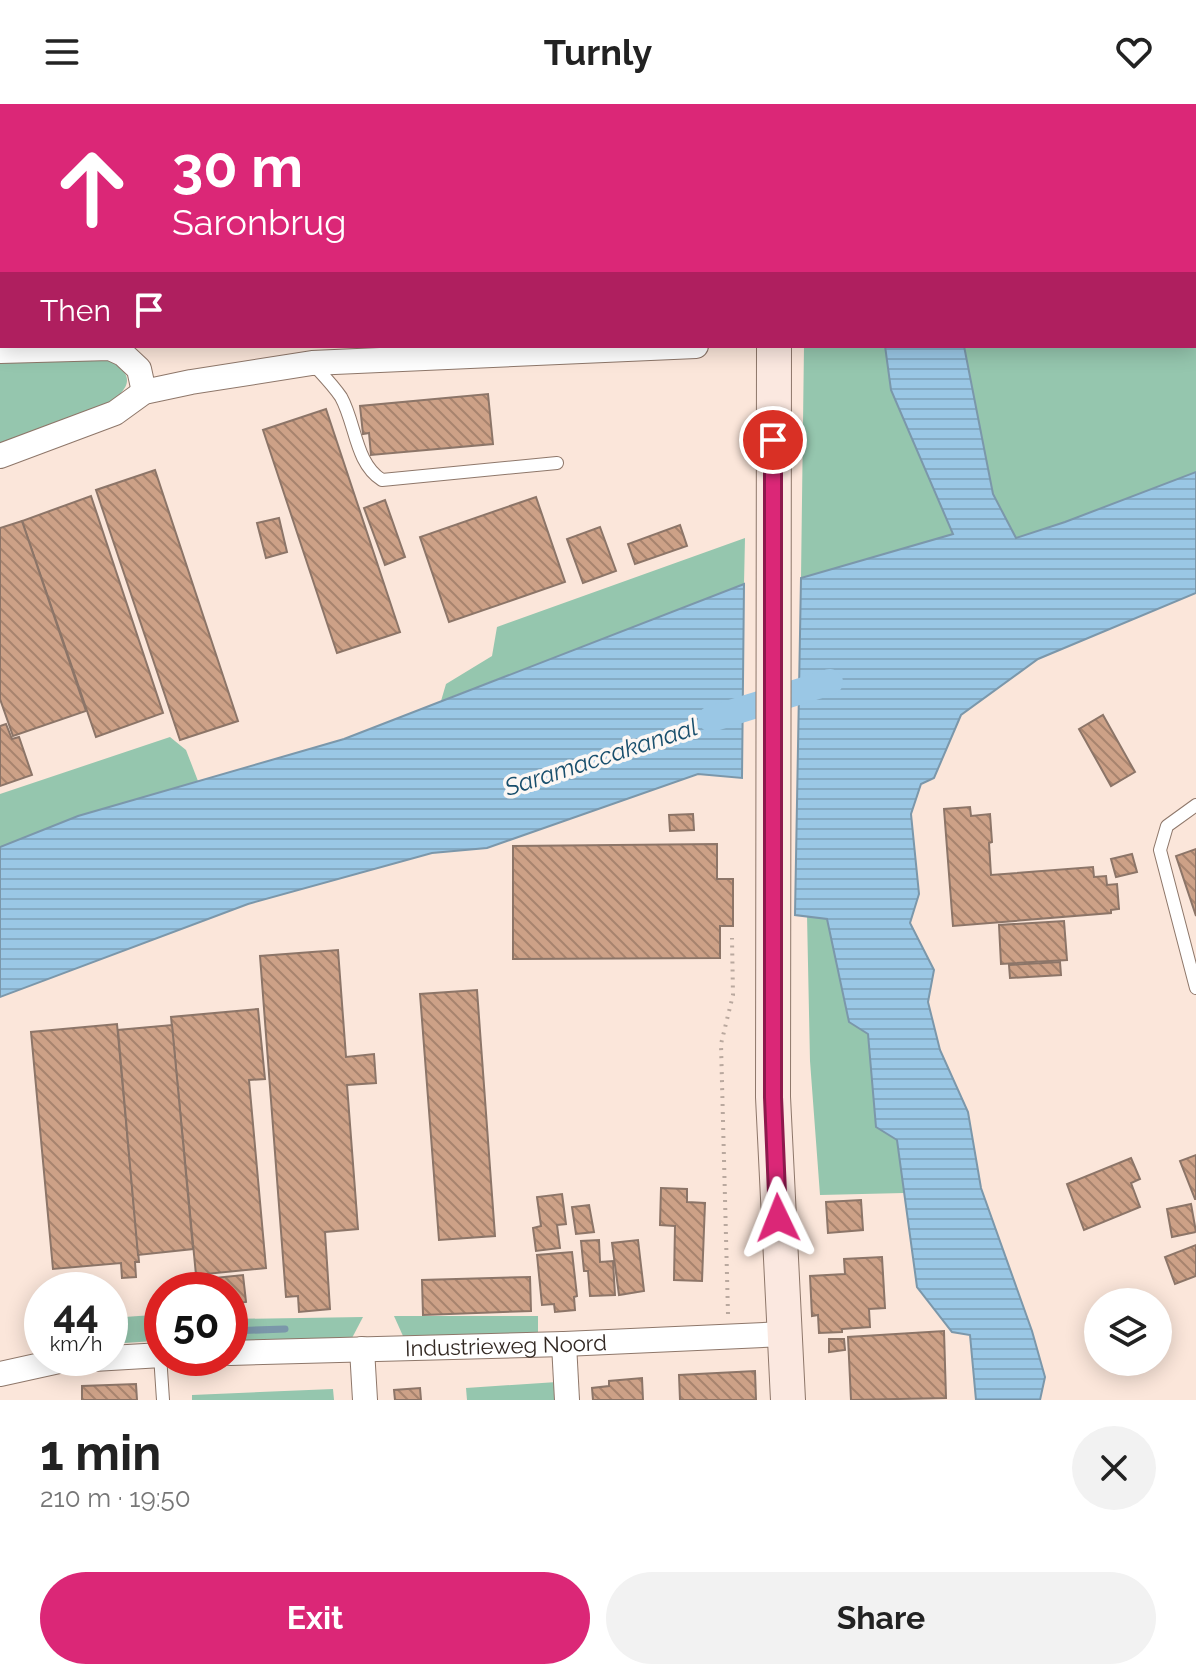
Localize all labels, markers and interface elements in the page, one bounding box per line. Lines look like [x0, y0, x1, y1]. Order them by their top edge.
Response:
icon: menu [40, 30, 84, 74]
icon: heart [1112, 30, 1156, 74]
text: Turnly [544, 31, 652, 73]
text: 30 m [172, 134, 303, 200]
icon: ahead [40, 136, 144, 240]
text: Saronbrug [172, 201, 346, 243]
icon: arrive [127, 288, 171, 332]
text: Then [40, 293, 111, 328]
pin [739, 406, 807, 474]
icon: arrive [751, 418, 795, 462]
water label: Saramaccakanaal [500, 712, 701, 802]
position arrow [736, 1176, 820, 1260]
speed limit sign: 50 [144, 1272, 248, 1376]
map controls [1084, 1288, 1172, 1376]
button: layers [1084, 1288, 1172, 1376]
text: 44 [53, 1290, 99, 1337]
street label: Industrieweg Noord [405, 1329, 607, 1361]
text: km/h [50, 1332, 102, 1356]
text: 1 min [40, 1425, 161, 1481]
button: close [1072, 1426, 1156, 1510]
text: 210 m · 19:50 [40, 1483, 191, 1513]
button: Exit [40, 1572, 590, 1664]
button: Share [606, 1572, 1156, 1664]

